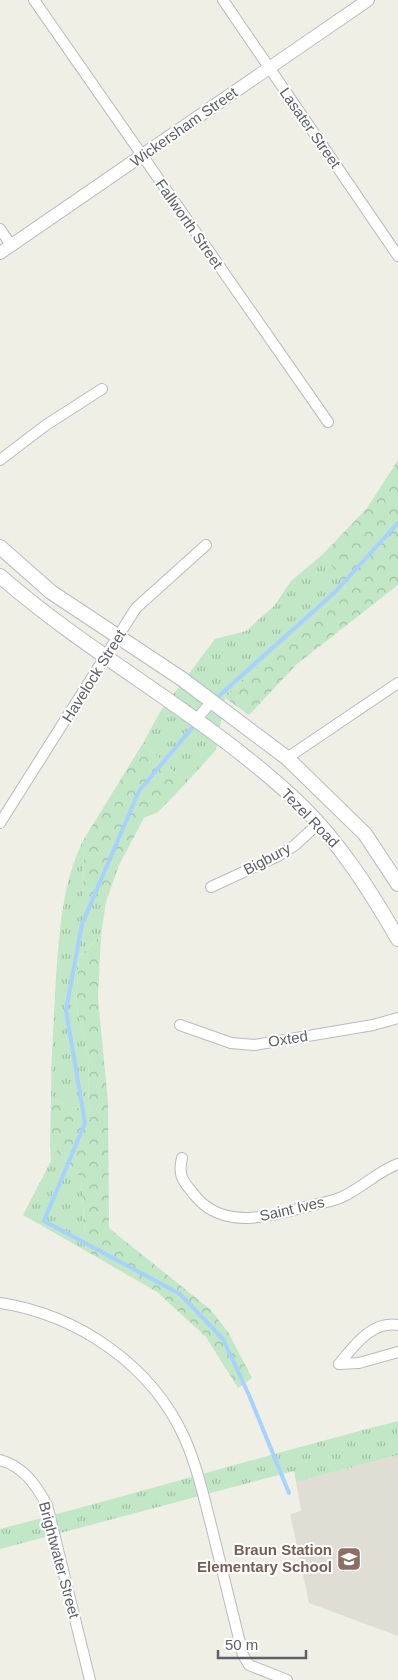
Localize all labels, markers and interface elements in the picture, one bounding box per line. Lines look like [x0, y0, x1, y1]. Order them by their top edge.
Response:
street label: Wickersham Street [127, 83, 241, 170]
street label: Lasater Street [276, 84, 345, 172]
street label: Fallworth Street [152, 176, 227, 272]
street label: Havelock Street [58, 626, 129, 725]
street label: Tezel Road [278, 785, 343, 851]
street label: Bigbury [240, 839, 294, 878]
street label: Oxted [267, 1027, 309, 1050]
street label: Saint Ives [258, 1193, 326, 1224]
street label: Brightwater Street [36, 1500, 83, 1621]
place label: Braun Station Elementary School [197, 1541, 332, 1575]
school or university icon: Braun Station Elementary School [336, 1546, 362, 1572]
scale bar [218, 1628, 306, 1660]
text: 50 m [225, 1636, 258, 1653]

